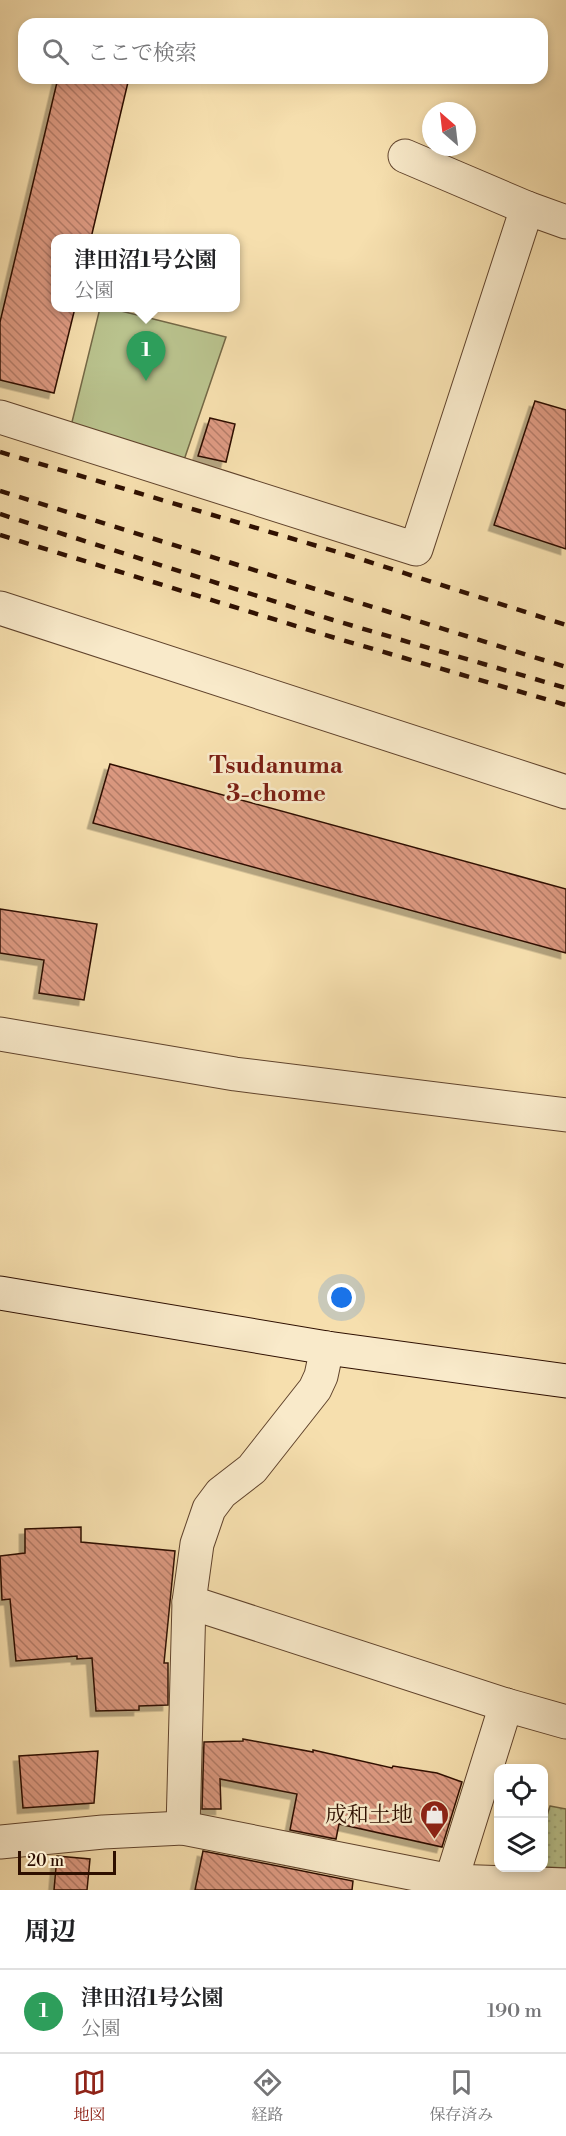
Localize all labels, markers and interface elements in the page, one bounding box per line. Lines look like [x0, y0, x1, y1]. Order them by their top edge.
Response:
search box [18, 18, 548, 84]
icon: search [39, 35, 72, 68]
text: ここで検索 [87, 40, 197, 67]
north arrow [422, 102, 476, 156]
popup [51, 234, 240, 312]
text: 津田沼1号公園 [74, 247, 217, 274]
text: 公園 [74, 279, 114, 304]
pin: 1 [126, 332, 166, 381]
district label: Tsudanuma 3-chome [209, 751, 344, 809]
your location [327, 1283, 356, 1312]
map controls [494, 1764, 548, 1872]
button: locate [494, 1764, 548, 1818]
shop icon: 成和土地 [418, 1798, 450, 1840]
place label: 成和土地 [325, 1802, 413, 1829]
button: layers [494, 1818, 548, 1872]
scale bar [18, 1848, 116, 1876]
text: 20 m [27, 1851, 64, 1871]
text: 周辺 [24, 1916, 76, 1948]
text: 津田沼1号公園 [81, 1985, 224, 2012]
text: 1 [39, 1999, 48, 2024]
text: 190 m [487, 1999, 542, 2024]
text: 公園 [81, 2017, 121, 2042]
tab: 地図 [73, 2066, 106, 2125]
tab: 経路 [251, 2066, 284, 2125]
tab: 保存済み [429, 2066, 493, 2125]

